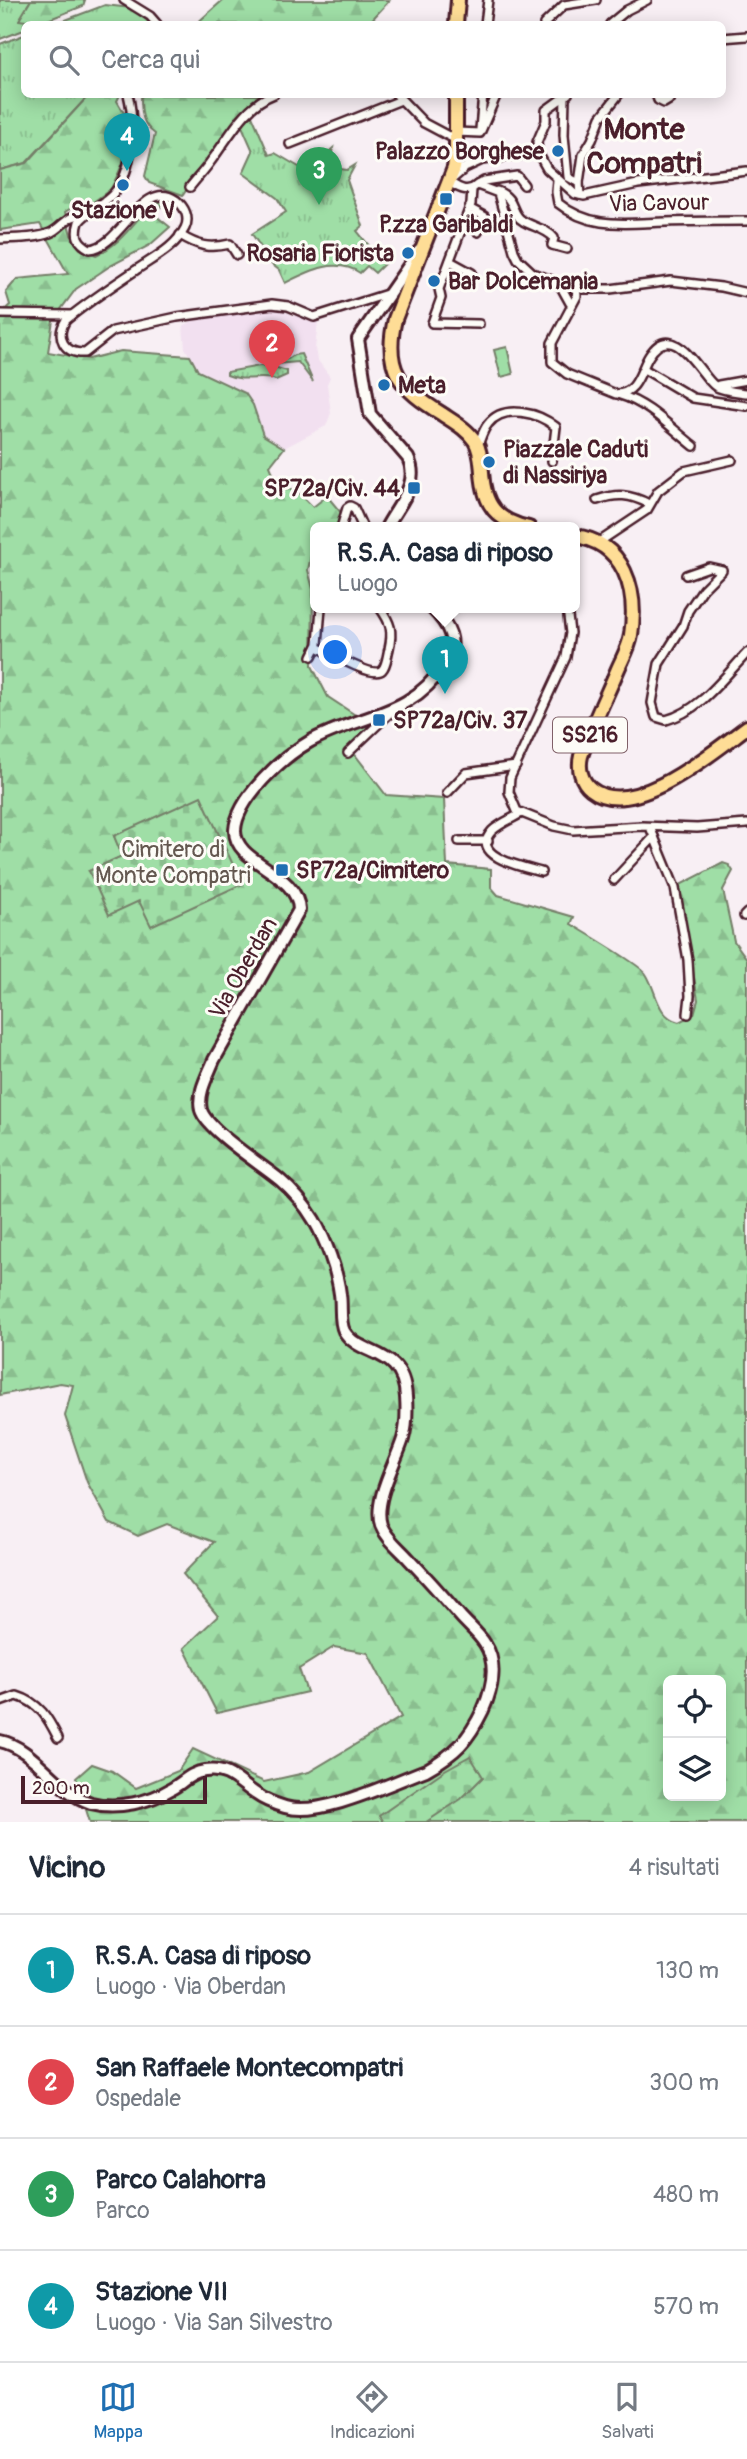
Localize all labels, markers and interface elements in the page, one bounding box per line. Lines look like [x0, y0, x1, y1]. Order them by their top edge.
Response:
search box [21, 21, 726, 98]
icon: search [45, 41, 83, 79]
text: Cerca qui [101, 44, 200, 76]
district label: Monte Compatri [586, 111, 702, 182]
pin: 4 [104, 113, 150, 171]
place label: Palazzo Borghese [375, 137, 545, 166]
marker: Palazzo Borghese [550, 143, 566, 159]
pin: 3 [296, 147, 342, 205]
marker: Stazione V [115, 177, 131, 193]
street label: Via Cavour [608, 188, 710, 218]
marker: P.zza Garibaldi [438, 191, 454, 207]
place label: Stazione V [71, 196, 175, 225]
place label: P.zza Garibaldi [379, 210, 513, 239]
place label: Rosaria Fiorista [247, 239, 394, 268]
marker: Rosaria Fiorista [400, 245, 416, 261]
place label: Bar Dolcemania [448, 267, 598, 296]
marker: Bar Dolcemania [426, 273, 442, 289]
pin: 2 [249, 320, 295, 378]
place label: Meta [398, 371, 446, 400]
marker: Meta [376, 377, 392, 393]
place label: Piazzale Caduti di Nassiriya [503, 435, 648, 490]
marker: Piazzale Caduti di Nassiriya [481, 454, 497, 470]
place label: SP72a/Civ. 44 [264, 474, 401, 503]
marker: SP72a/Civ. 44 [406, 480, 422, 496]
popup [310, 522, 580, 613]
text: R.S.A. Casa di riposo [337, 537, 553, 569]
text: Luogo [337, 569, 398, 598]
your location [318, 635, 352, 669]
pin: 1 [422, 636, 468, 694]
place label: SP72a/Civ. 37 [393, 706, 528, 735]
marker: SP72a/Civ. 37 [371, 712, 387, 728]
road number: SS216 [553, 718, 627, 752]
park label: Cimitero di Monte Compatri [95, 835, 251, 890]
place label: SP72a/Cimitero [296, 856, 450, 885]
marker: SP72a/Cimitero [274, 862, 290, 878]
street label: Via Oberdan [202, 912, 284, 1024]
map controls [663, 1675, 726, 1801]
button: locate [663, 1675, 726, 1738]
button: layers [663, 1738, 726, 1801]
scale bar [21, 1773, 206, 1805]
text: 200 m [32, 1776, 90, 1800]
text: Vicino [28, 1849, 105, 1886]
text: 4 risultati [629, 1853, 719, 1882]
text: R.S.A. Casa di riposo [95, 1940, 311, 1972]
text: 1 [47, 1956, 56, 1985]
text: 130 m [656, 1956, 719, 1985]
text: Luogo · Via Oberdan [95, 1972, 286, 2001]
text: San Raffaele Montecompatri [95, 2052, 403, 2084]
text: 2 [45, 2068, 57, 2097]
text: 300 m [649, 2068, 719, 2097]
text: Ospedale [95, 2084, 181, 2113]
text: Parco Calahorra [95, 2164, 266, 2196]
text: 3 [45, 2180, 57, 2209]
text: 480 m [653, 2180, 719, 2209]
text: Parco [95, 2196, 150, 2225]
text: Stazione VII [95, 2276, 228, 2308]
text: 4 [44, 2292, 58, 2321]
text: 570 m [653, 2292, 719, 2321]
text: Luogo · Via San Silvestro [95, 2308, 333, 2337]
tab: Mappa [93, 2378, 143, 2444]
tab: Indicazioni [330, 2378, 414, 2444]
tab: Salvati [601, 2378, 654, 2444]

